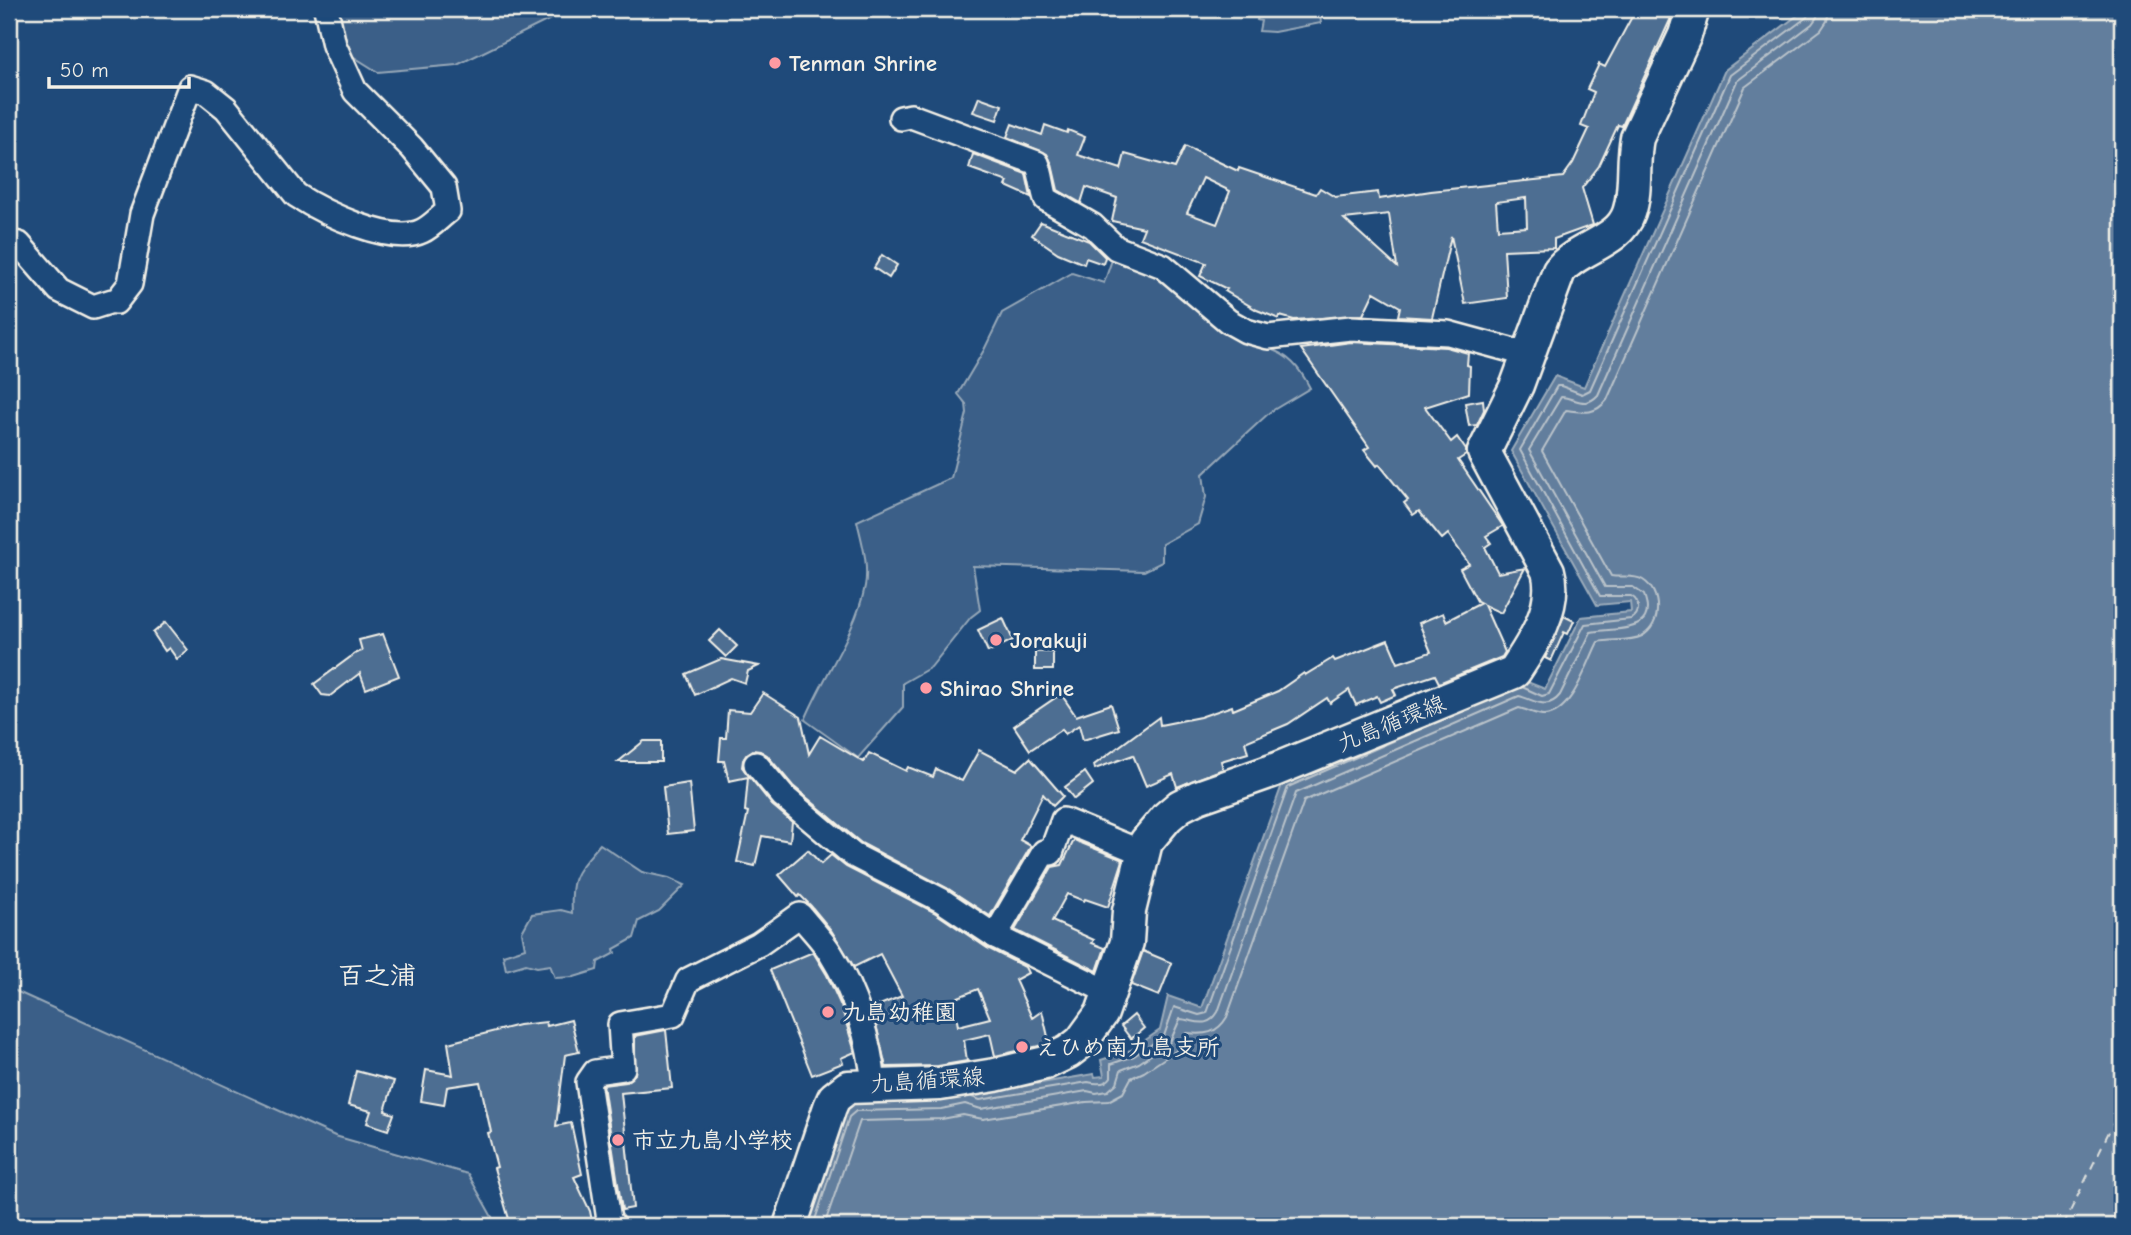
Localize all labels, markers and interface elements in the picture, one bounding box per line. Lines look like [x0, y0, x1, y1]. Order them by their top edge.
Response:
scale bar [49, 46, 189, 90]
place label: Tenman Shrine [789, 50, 937, 77]
marker: Tenman Shrine [767, 55, 783, 71]
text: 50 m [60, 58, 109, 82]
place label: Jorakuji [1010, 627, 1088, 654]
marker: Jorakuji [988, 632, 1004, 648]
place label: Shirao Shrine [940, 675, 1074, 702]
marker: Shirao Shrine [918, 680, 934, 696]
street label: 九島循環線 [1333, 689, 1450, 758]
district label: 百之浦 [338, 961, 416, 991]
place label: 九島幼稚園 [842, 999, 957, 1026]
marker: 九島幼稚園 [820, 1004, 836, 1020]
place label: えひめ南九島支所 [1036, 1034, 1220, 1061]
marker: えひめ南九島支所 [1014, 1039, 1030, 1055]
street label: 九島循環線 [869, 1063, 985, 1098]
place label: 市立九島小学校 [632, 1127, 793, 1154]
marker: 市立九島小学校 [610, 1132, 626, 1148]

